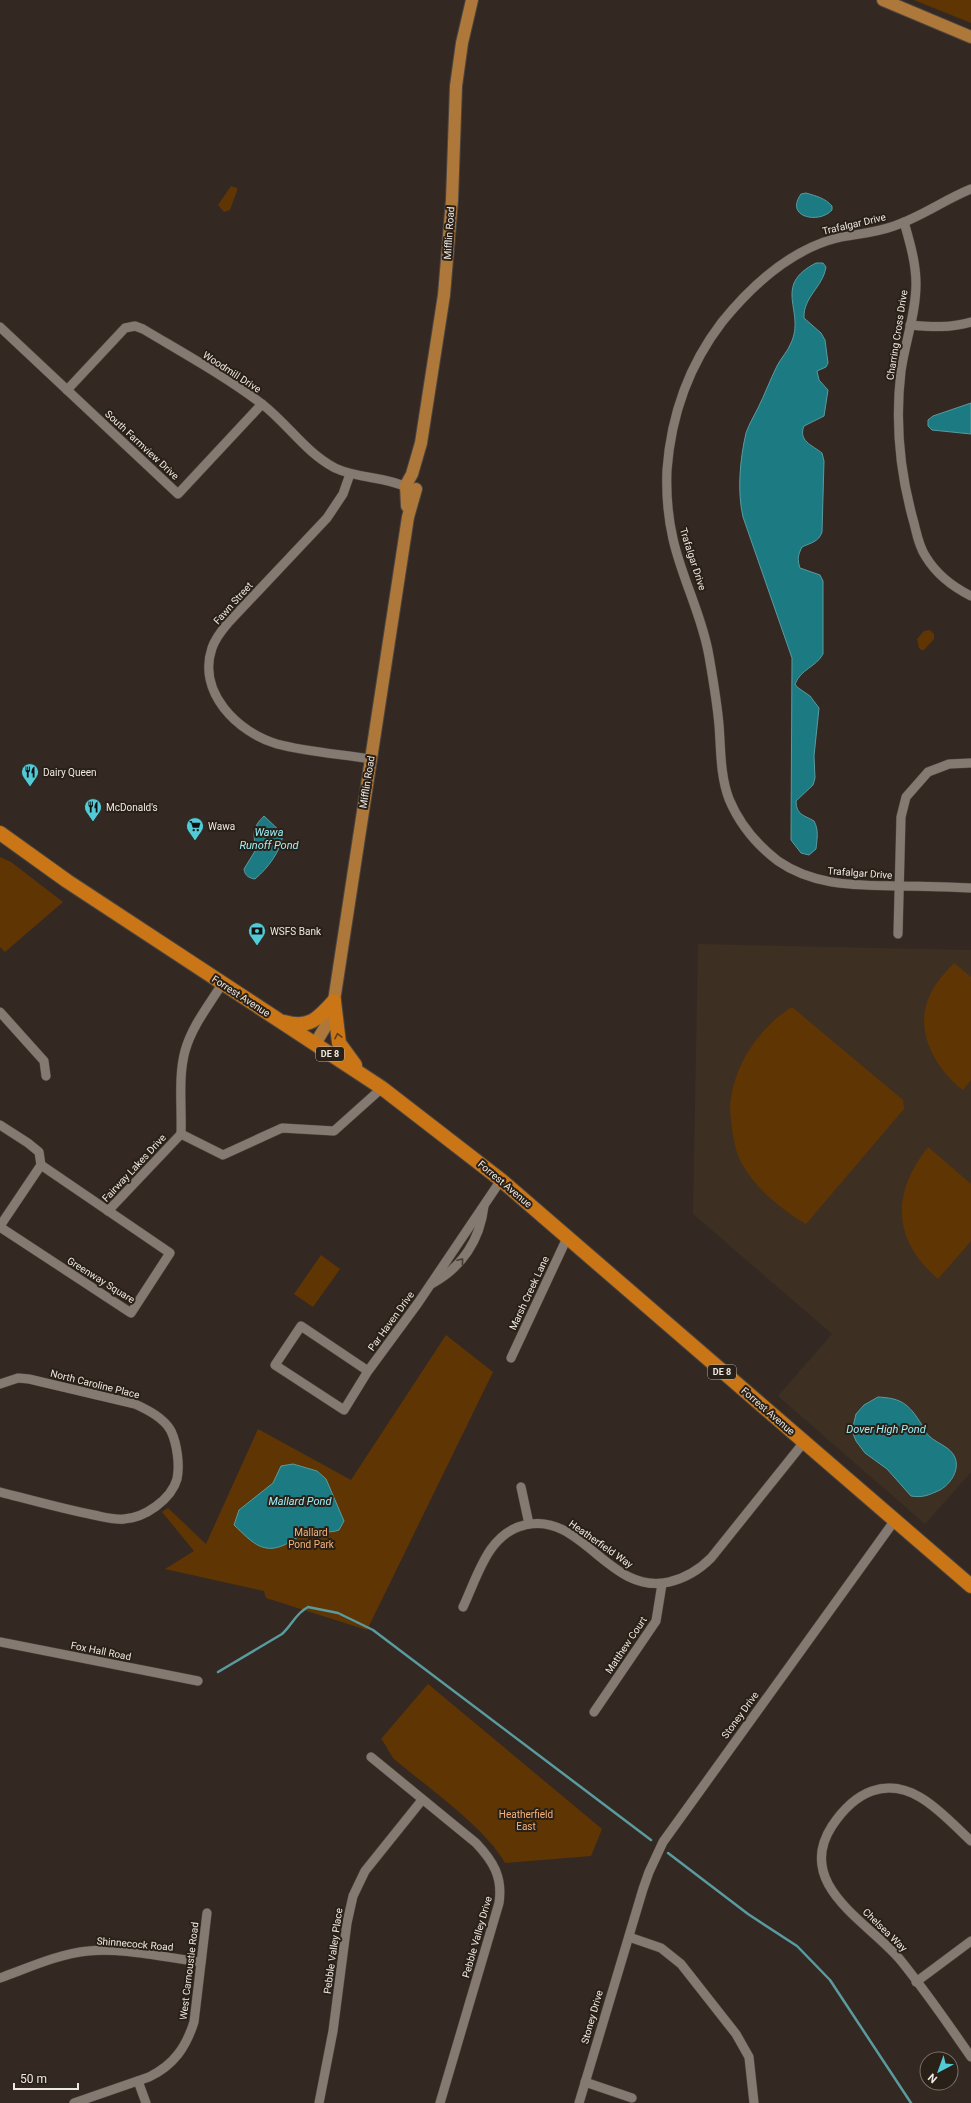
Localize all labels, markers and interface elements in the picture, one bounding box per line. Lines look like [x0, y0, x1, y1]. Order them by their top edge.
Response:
street label: Mifflin Road [442, 206, 456, 260]
street label: Trafalgar Drive [821, 211, 887, 237]
street label: Charring Cross Drive [884, 289, 910, 381]
street label: Woodmill Drive [201, 349, 263, 395]
street label: South Farmview Drive [103, 408, 181, 482]
street label: Trafalgar Drive [678, 526, 708, 592]
street label: Fawn Street [211, 580, 255, 626]
street label: Mifflin Road [357, 755, 377, 809]
restaurant icon: Dairy Queen [20, 762, 40, 787]
place label: Dairy Queen [43, 767, 97, 778]
restaurant icon: McDonald's [83, 797, 103, 822]
place label: McDonald's [106, 802, 158, 813]
supermarket icon: Wawa [185, 816, 205, 841]
place label: Wawa [208, 821, 235, 832]
water label: Wawa Runoff Pond [239, 826, 300, 852]
street label: Trafalgar Drive [827, 865, 893, 881]
bank icon: WSFS Bank [247, 921, 267, 946]
place label: WSFS Bank [270, 926, 322, 937]
street label: Forrest Avenue [210, 973, 272, 1019]
one-way arrow [334, 1033, 342, 1039]
road number: DE 8 [316, 1047, 344, 1061]
street label: Fairway Lakes Drive [100, 1132, 168, 1204]
street label: Forrest Avenue [476, 1158, 534, 1210]
street label: Marsh Creek Lane [507, 1254, 551, 1332]
street label: Greenway Square [65, 1255, 137, 1305]
one-way arrow [457, 1258, 464, 1265]
street label: Par Haven Drive [366, 1289, 416, 1353]
road number: DE 8 [708, 1365, 736, 1379]
street label: North Caroline Place [49, 1368, 141, 1400]
street label: Forrest Avenue [739, 1385, 797, 1437]
water label: Dover High Pond [846, 1423, 927, 1436]
water label: Mallard Pond [269, 1495, 332, 1508]
street label: Heatherfield Way [567, 1518, 635, 1570]
park label: Mallard Pond Park [288, 1527, 335, 1550]
street label: Matthew Court [603, 1615, 649, 1675]
street label: Fox Hall Road [70, 1640, 132, 1662]
street label: Stoney Drive [719, 1689, 761, 1741]
park label: Heatherfield East [499, 1809, 553, 1832]
street label: Pebble Valley Drive [460, 1895, 494, 1979]
street label: Chelsea Way [861, 1906, 909, 1954]
street label: Pebble Valley Place [322, 1907, 344, 1995]
street label: West Carnoustie Road [178, 1921, 200, 2021]
street label: Shinnecock Road [96, 1935, 174, 1953]
street label: Stoney Drive [579, 1989, 605, 2045]
north arrow [919, 2051, 959, 2091]
scale bar [14, 2065, 78, 2091]
text: N [925, 2071, 940, 2086]
text: 50 m [20, 2072, 47, 2086]

